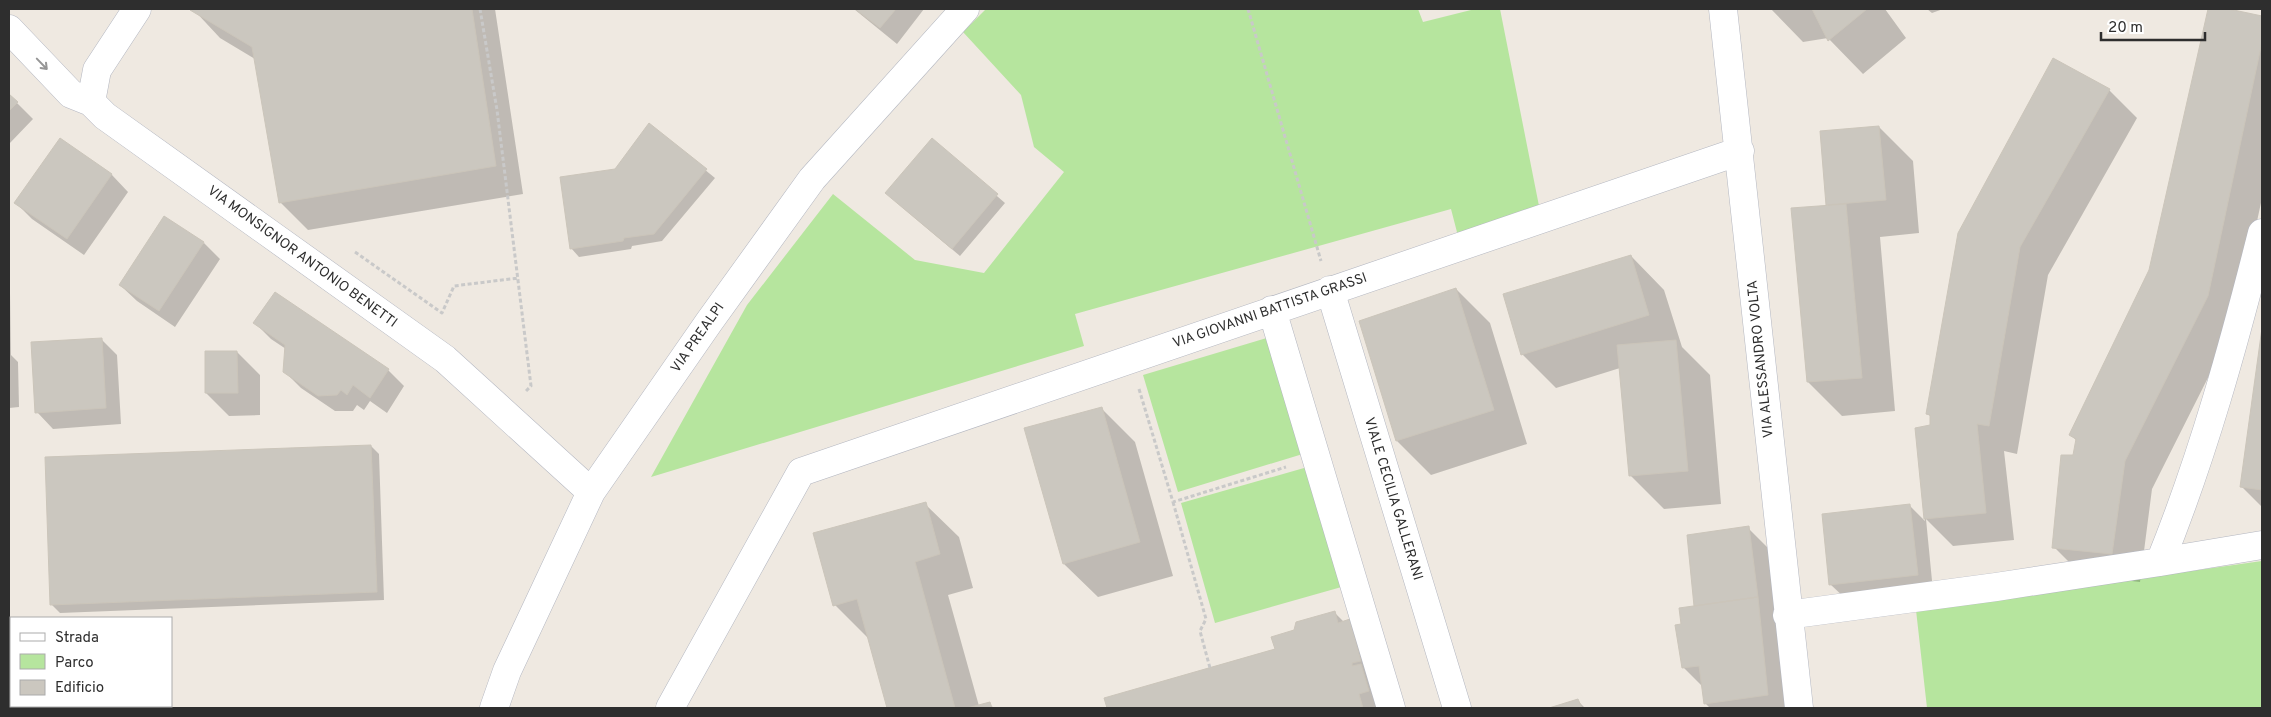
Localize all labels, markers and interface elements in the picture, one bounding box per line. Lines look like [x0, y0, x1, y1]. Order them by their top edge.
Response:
scale bar [2101, 10, 2205, 42]
text: 20 m [2108, 19, 2143, 38]
one-way arrow [36, 58, 49, 70]
street label: VIA MONSIGNOR ANTONIO BENETTI [204, 182, 400, 332]
street label: VIA GIOVANNI BATTISTA GRASSI [1171, 270, 1369, 352]
street label: VIA ALESSANDRO VOLTA [1744, 279, 1778, 439]
street label: VIA PREALPI [668, 300, 728, 376]
street label: VIALE CECILIA GALLERANI [1360, 415, 1426, 583]
legend [10, 617, 172, 707]
text: Strada [55, 629, 99, 648]
text: Parco [55, 654, 94, 673]
text: Edificio [55, 679, 104, 698]

